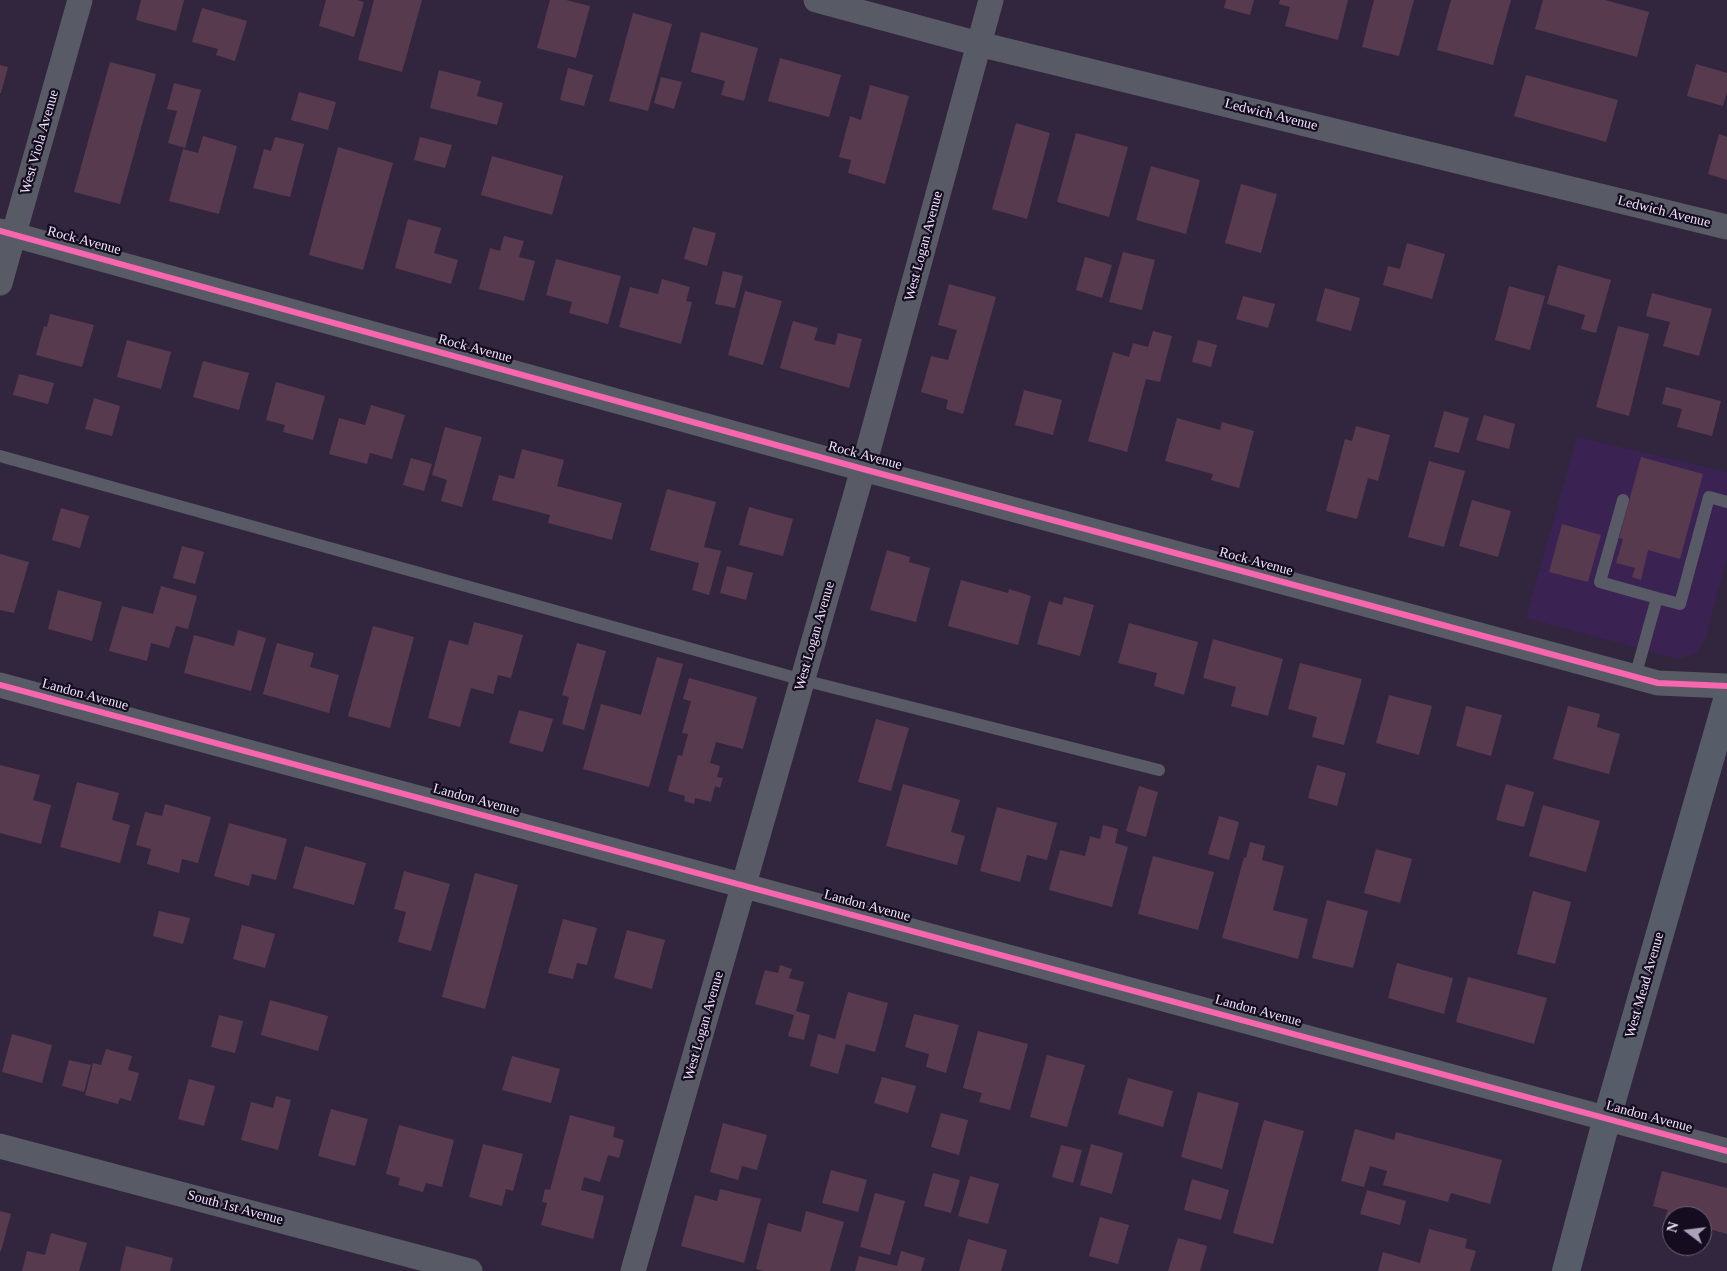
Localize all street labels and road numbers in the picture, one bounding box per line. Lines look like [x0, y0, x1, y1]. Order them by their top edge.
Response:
street label: West Viola Avenue [17, 88, 63, 196]
street label: Ledwich Avenue [1223, 95, 1319, 135]
street label: West Logan Avenue [901, 189, 947, 303]
street label: Ledwich Avenue [1616, 192, 1712, 232]
street label: Rock Avenue [45, 223, 123, 259]
street label: Rock Avenue [436, 331, 514, 367]
street label: Rock Avenue [826, 438, 904, 474]
street label: Rock Avenue [1217, 544, 1295, 580]
street label: West Logan Avenue [791, 579, 839, 693]
street label: Landon Avenue [40, 675, 130, 715]
street label: Landon Avenue [431, 780, 521, 820]
street label: Landon Avenue [822, 886, 912, 926]
street label: West Mead Avenue [1622, 930, 1668, 1040]
street label: West Logan Avenue [680, 969, 728, 1083]
street label: Landon Avenue [1213, 991, 1303, 1031]
street label: Landon Avenue [1604, 1097, 1694, 1137]
street label: South 1st Avenue [185, 1187, 285, 1229]

